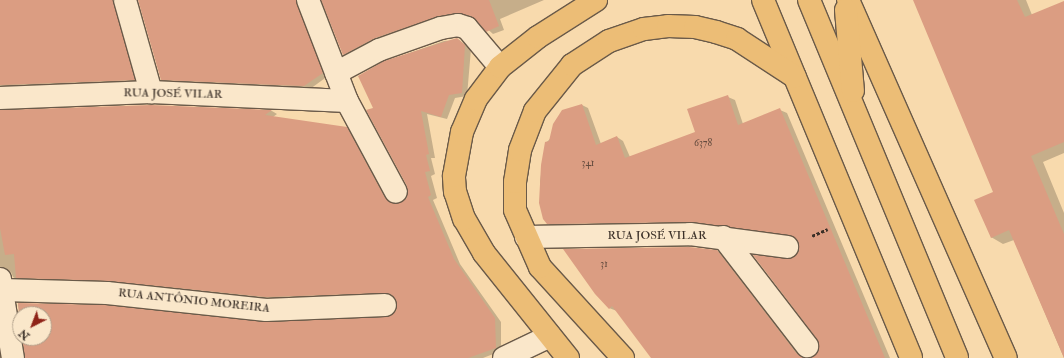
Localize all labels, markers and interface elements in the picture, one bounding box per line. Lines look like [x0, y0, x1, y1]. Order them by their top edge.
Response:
street label: RUA JOSÉ VILAR [123, 86, 223, 102]
house number: 6378 [694, 138, 712, 150]
house number: 341 [582, 158, 594, 170]
street label: RUA JOSÉ VILAR [608, 229, 706, 243]
house number: 31 [600, 259, 608, 271]
street label: RUA ANTÔNIO MOREIRA [118, 286, 270, 316]
north arrow [12, 306, 52, 346]
text: N [16, 326, 32, 343]

